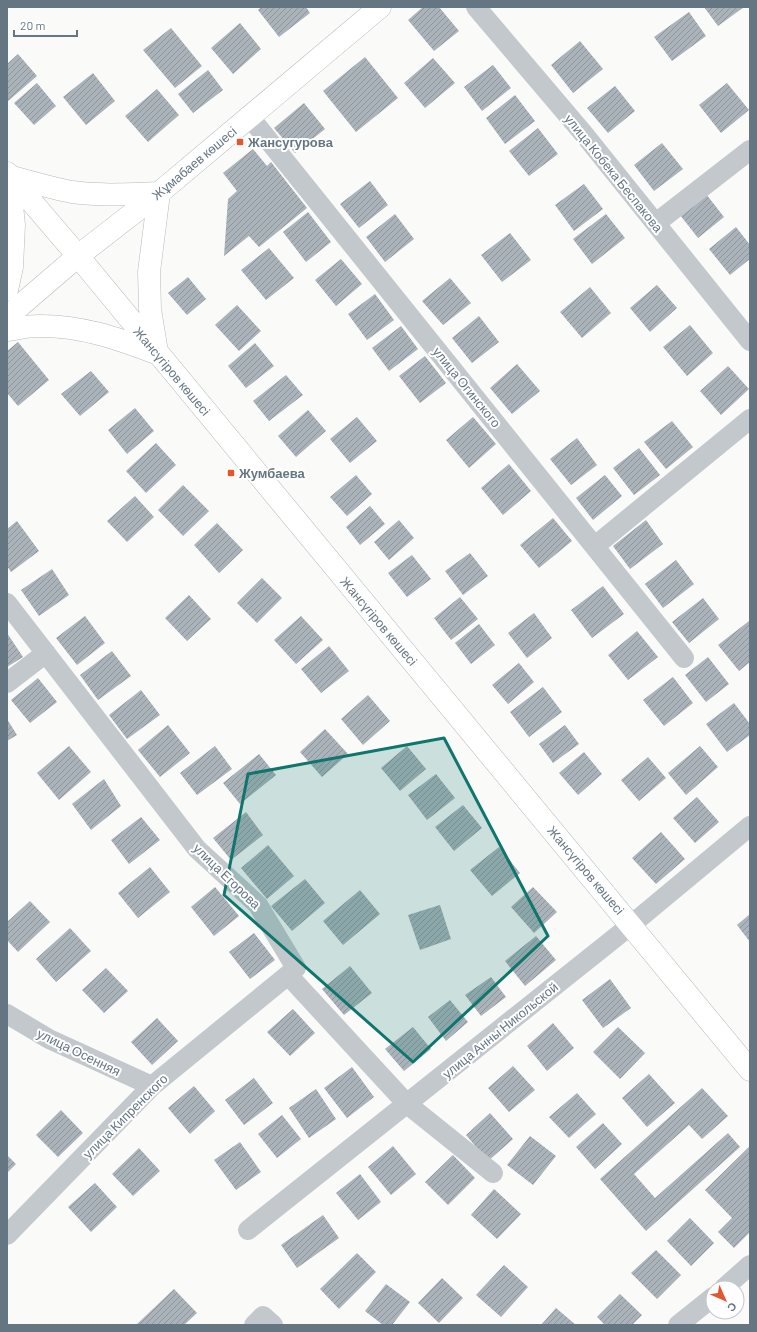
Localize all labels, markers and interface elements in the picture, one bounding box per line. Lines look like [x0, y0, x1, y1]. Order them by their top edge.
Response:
scale bar [14, 12, 77, 38]
text: 20 m [20, 18, 46, 32]
street label: улица Кобека Беспакова [562, 111, 667, 236]
street label: Жұмабаев көшесі [148, 123, 240, 203]
place label: Жансугурова [247, 134, 334, 150]
marker: Жансугурова [235, 137, 245, 147]
street label: Жансүгіров көшесі [130, 323, 214, 419]
street label: улица Огинского [430, 344, 504, 430]
place label: Жумбаева [238, 465, 306, 481]
marker: Жумбаева [226, 468, 236, 478]
street label: Жансүгіров көшесі [337, 573, 421, 669]
street label: Жансүгіров көшесі [544, 822, 628, 918]
street label: улица Егорова [190, 840, 264, 913]
street label: улица Анны Никольской [439, 978, 561, 1082]
street label: улица Осенняя [35, 1025, 123, 1079]
street label: улица Кипренского [79, 1070, 171, 1162]
north arrow [705, 1280, 745, 1320]
text: С [725, 1300, 740, 1315]

